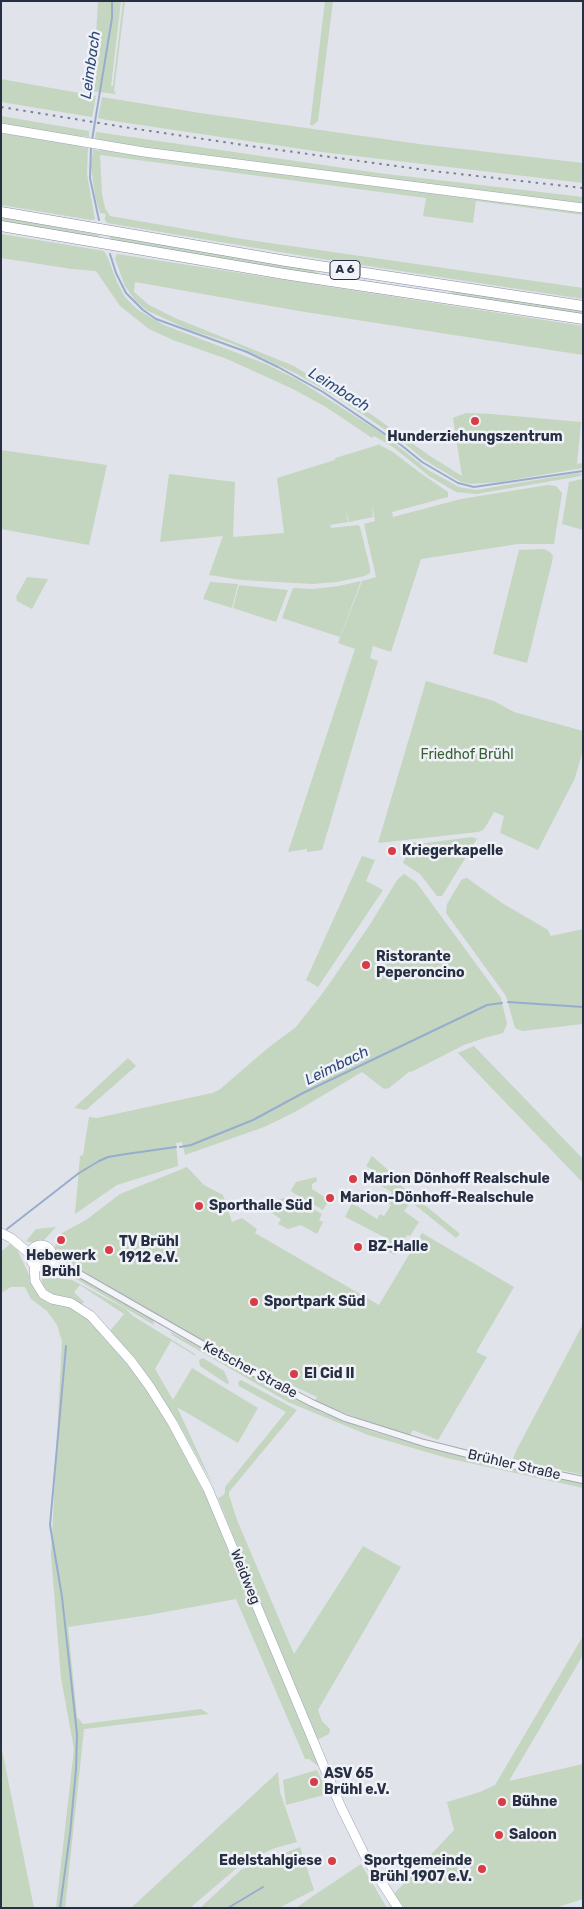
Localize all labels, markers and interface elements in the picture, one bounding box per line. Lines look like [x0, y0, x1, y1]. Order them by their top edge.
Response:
water label: Leimbach [77, 30, 105, 100]
road number: A 6 [330, 260, 360, 280]
water label: Leimbach [305, 364, 373, 416]
marker: Hunderziehungszentrum [469, 415, 481, 427]
place label: Hunderziehungszentrum [387, 429, 563, 445]
park label: Friedhof Brühl [420, 747, 514, 763]
place label: Kriegerkapelle [402, 843, 503, 859]
marker: Kriegerkapelle [386, 845, 398, 857]
place label: Ristorante Peperoncino [376, 949, 465, 982]
marker: Ristorante Peperoncino [360, 959, 372, 971]
water label: Leimbach [302, 1043, 372, 1089]
place label: Marion Dönhoff Realschule [363, 1171, 550, 1187]
marker: Marion Dönhoff Realschule [347, 1173, 359, 1185]
place label: Marion-Dönhoff-Realschule [340, 1190, 534, 1206]
marker: Marion-Dönhoff-Realschule [324, 1192, 336, 1204]
place label: Sporthalle Süd [209, 1198, 312, 1214]
marker: Sporthalle Süd [193, 1200, 205, 1212]
marker: Hebewerk Brühl [55, 1234, 67, 1246]
place label: TV Brühl 1912 e.V. [119, 1234, 179, 1266]
place label: BZ-Halle [368, 1239, 428, 1255]
marker: BZ-Halle [352, 1241, 364, 1253]
marker: TV Brühl 1912 e.V. [103, 1244, 115, 1256]
place label: Hebewerk Brühl [26, 1248, 96, 1280]
place label: Sportpark Süd [264, 1294, 365, 1310]
marker: Sportpark Süd [248, 1296, 260, 1308]
street label: Ketscher Straße [200, 1338, 300, 1402]
place label: El Cid II [304, 1366, 355, 1382]
marker: El Cid II [288, 1368, 300, 1380]
street label: Brühler Straße [466, 1446, 562, 1484]
street label: Weidweg [226, 1547, 264, 1607]
place label: ASV 65 Brühl e.V. [324, 1766, 390, 1798]
marker: ASV 65 Brühl e.V. [308, 1776, 320, 1788]
place label: Bühne [512, 1794, 557, 1810]
marker: Bühne [496, 1796, 508, 1808]
place label: Saloon [509, 1827, 557, 1843]
marker: Saloon [493, 1829, 505, 1841]
place label: Edelstahlgiese [219, 1853, 322, 1869]
place label: Sportgemeinde Brühl 1907 e.V. [364, 1853, 472, 1885]
marker: Edelstahlgiese [326, 1855, 338, 1867]
marker: Sportgemeinde Brühl 1907 e.V. [476, 1863, 488, 1875]

